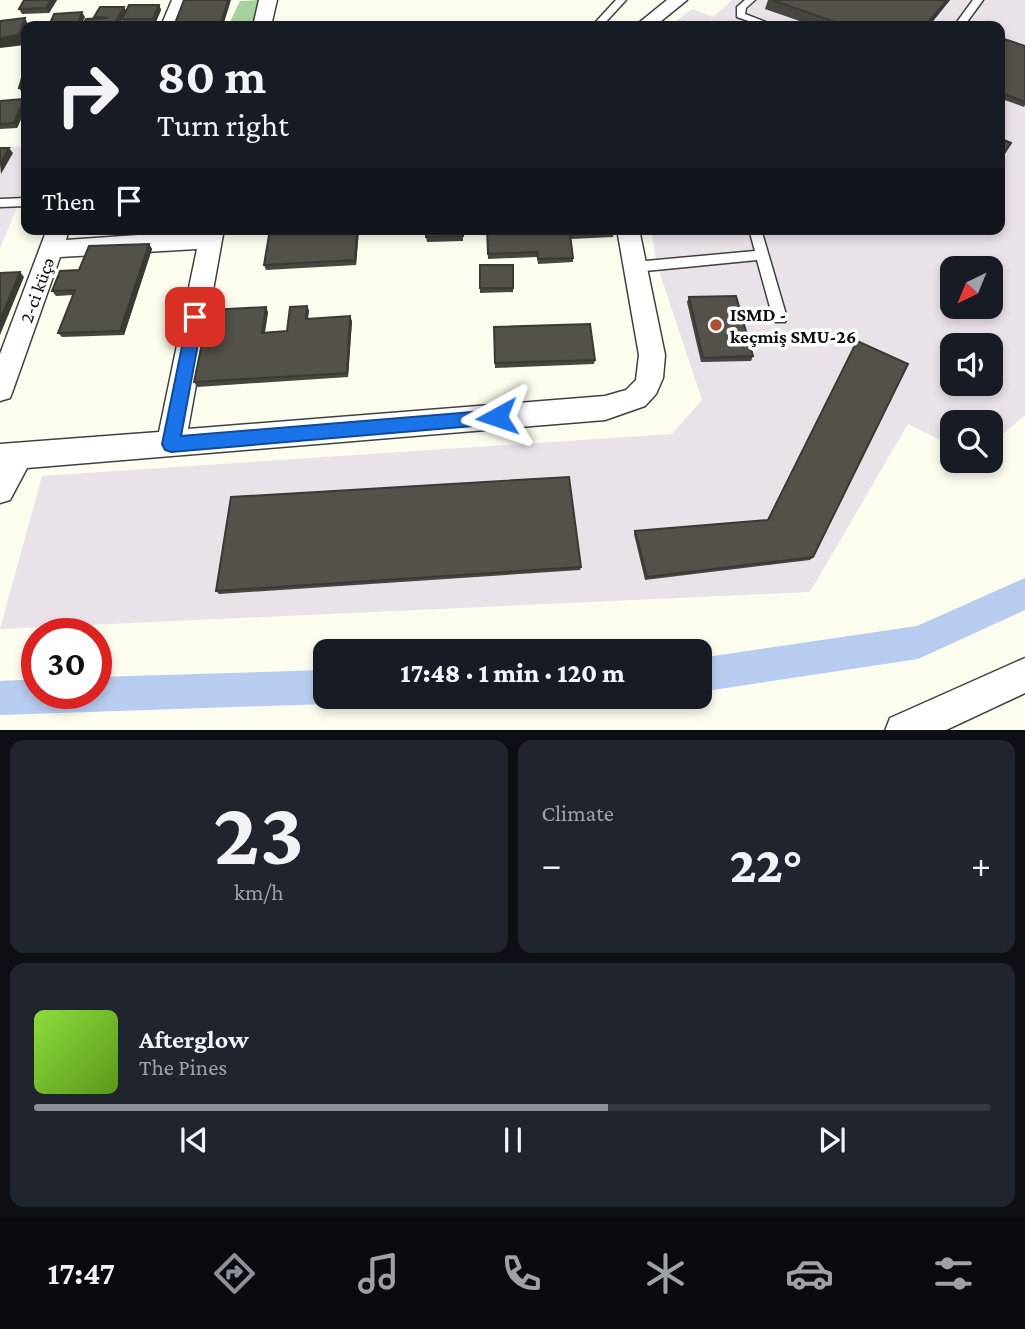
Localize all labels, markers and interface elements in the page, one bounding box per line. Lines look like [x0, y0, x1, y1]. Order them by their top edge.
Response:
icon: right [42, 49, 133, 140]
text: 80 m [157, 49, 266, 104]
text: Turn right [157, 107, 289, 143]
icon: arrive [110, 182, 148, 220]
text: Then [42, 187, 96, 216]
street label: 2-ci küçə [16, 254, 58, 326]
north arrow [940, 256, 1003, 318]
map controls [940, 256, 1003, 473]
pin [165, 287, 225, 347]
icon: arrive [176, 298, 214, 336]
place label: ISMD - keçmiş SMU-26 [730, 304, 856, 347]
marker: ISMD - keçmiş SMU-26 [708, 317, 724, 333]
button: sound [940, 333, 1003, 396]
position arrow [460, 380, 534, 454]
button: search [940, 410, 1003, 473]
speed limit sign: 30 [21, 618, 112, 709]
text: 17:48 · 1 min · 120 m [400, 659, 625, 688]
text: 23 [213, 782, 304, 884]
text: Climate [542, 800, 614, 826]
text: 22° [729, 835, 803, 893]
text: − [542, 843, 562, 885]
text: + [971, 843, 991, 885]
text: km/h [234, 879, 284, 905]
text: Afterglow [139, 1025, 249, 1054]
text: The Pines [139, 1054, 227, 1080]
icon: previous [175, 1121, 213, 1159]
icon: pause [494, 1121, 532, 1159]
icon: next [813, 1121, 851, 1159]
icon: directions [210, 1249, 259, 1298]
icon: music [354, 1249, 403, 1298]
icon: phone [497, 1249, 546, 1298]
icon: climate [641, 1249, 690, 1298]
icon: car [785, 1249, 834, 1298]
icon: filters [929, 1249, 978, 1298]
text: 17:47 [47, 1255, 115, 1291]

